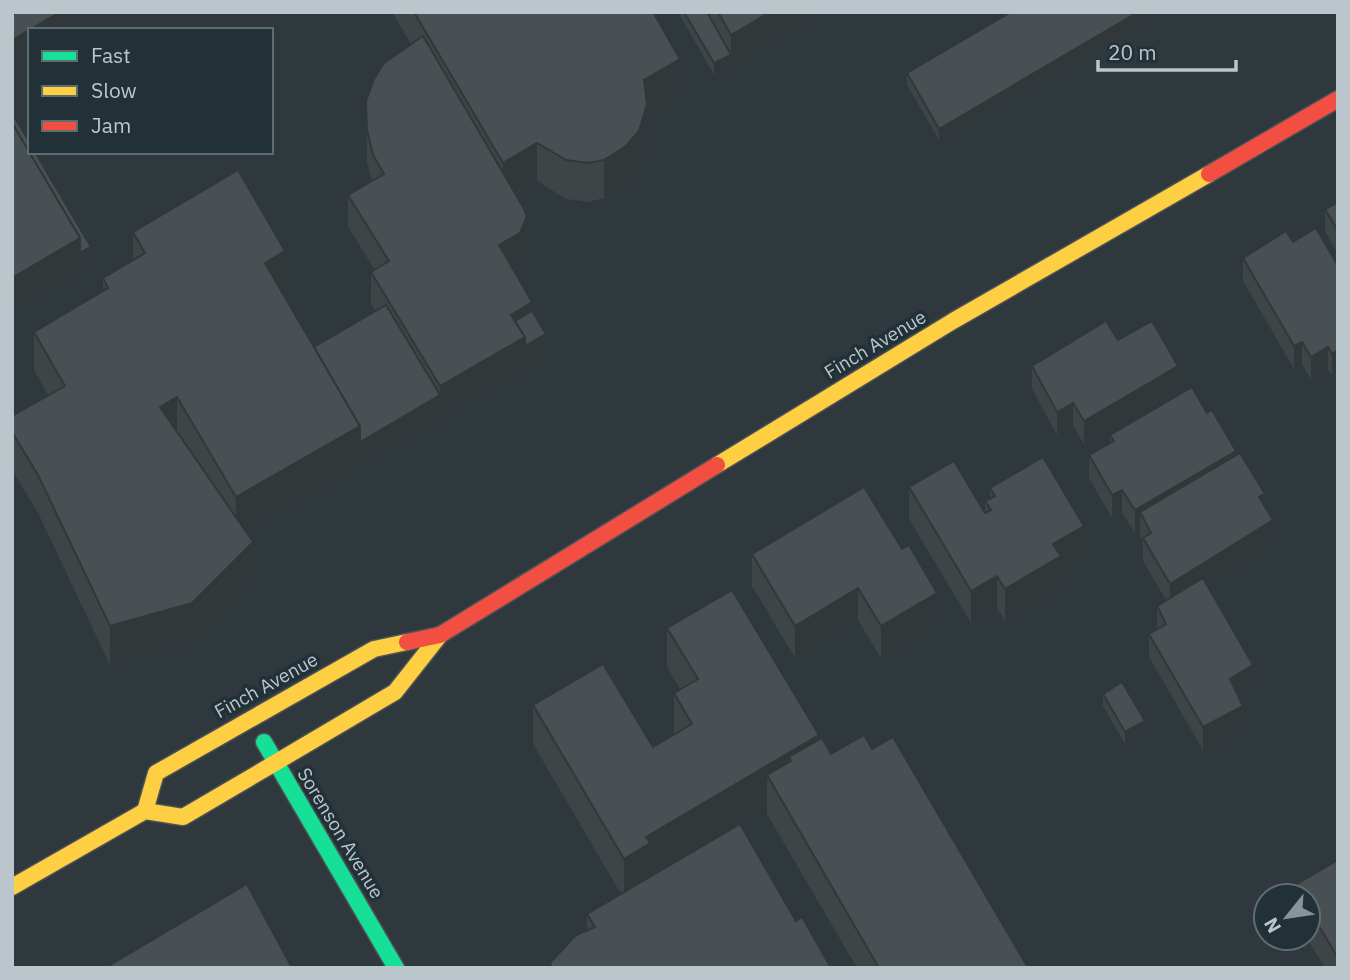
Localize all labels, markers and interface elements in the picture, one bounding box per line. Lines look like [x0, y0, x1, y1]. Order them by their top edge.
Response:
legend [28, 28, 273, 154]
scale bar [1098, 28, 1236, 72]
text: 20 m [1108, 38, 1157, 66]
text: Fast [91, 41, 131, 69]
text: Slow [91, 76, 137, 104]
text: Jam [91, 111, 131, 139]
street label: Finch Avenue [820, 304, 930, 384]
street label: Finch Avenue [210, 647, 322, 723]
street label: Sorenson Avenue [293, 763, 389, 903]
north arrow [1252, 882, 1322, 952]
text: N [1258, 914, 1286, 937]

